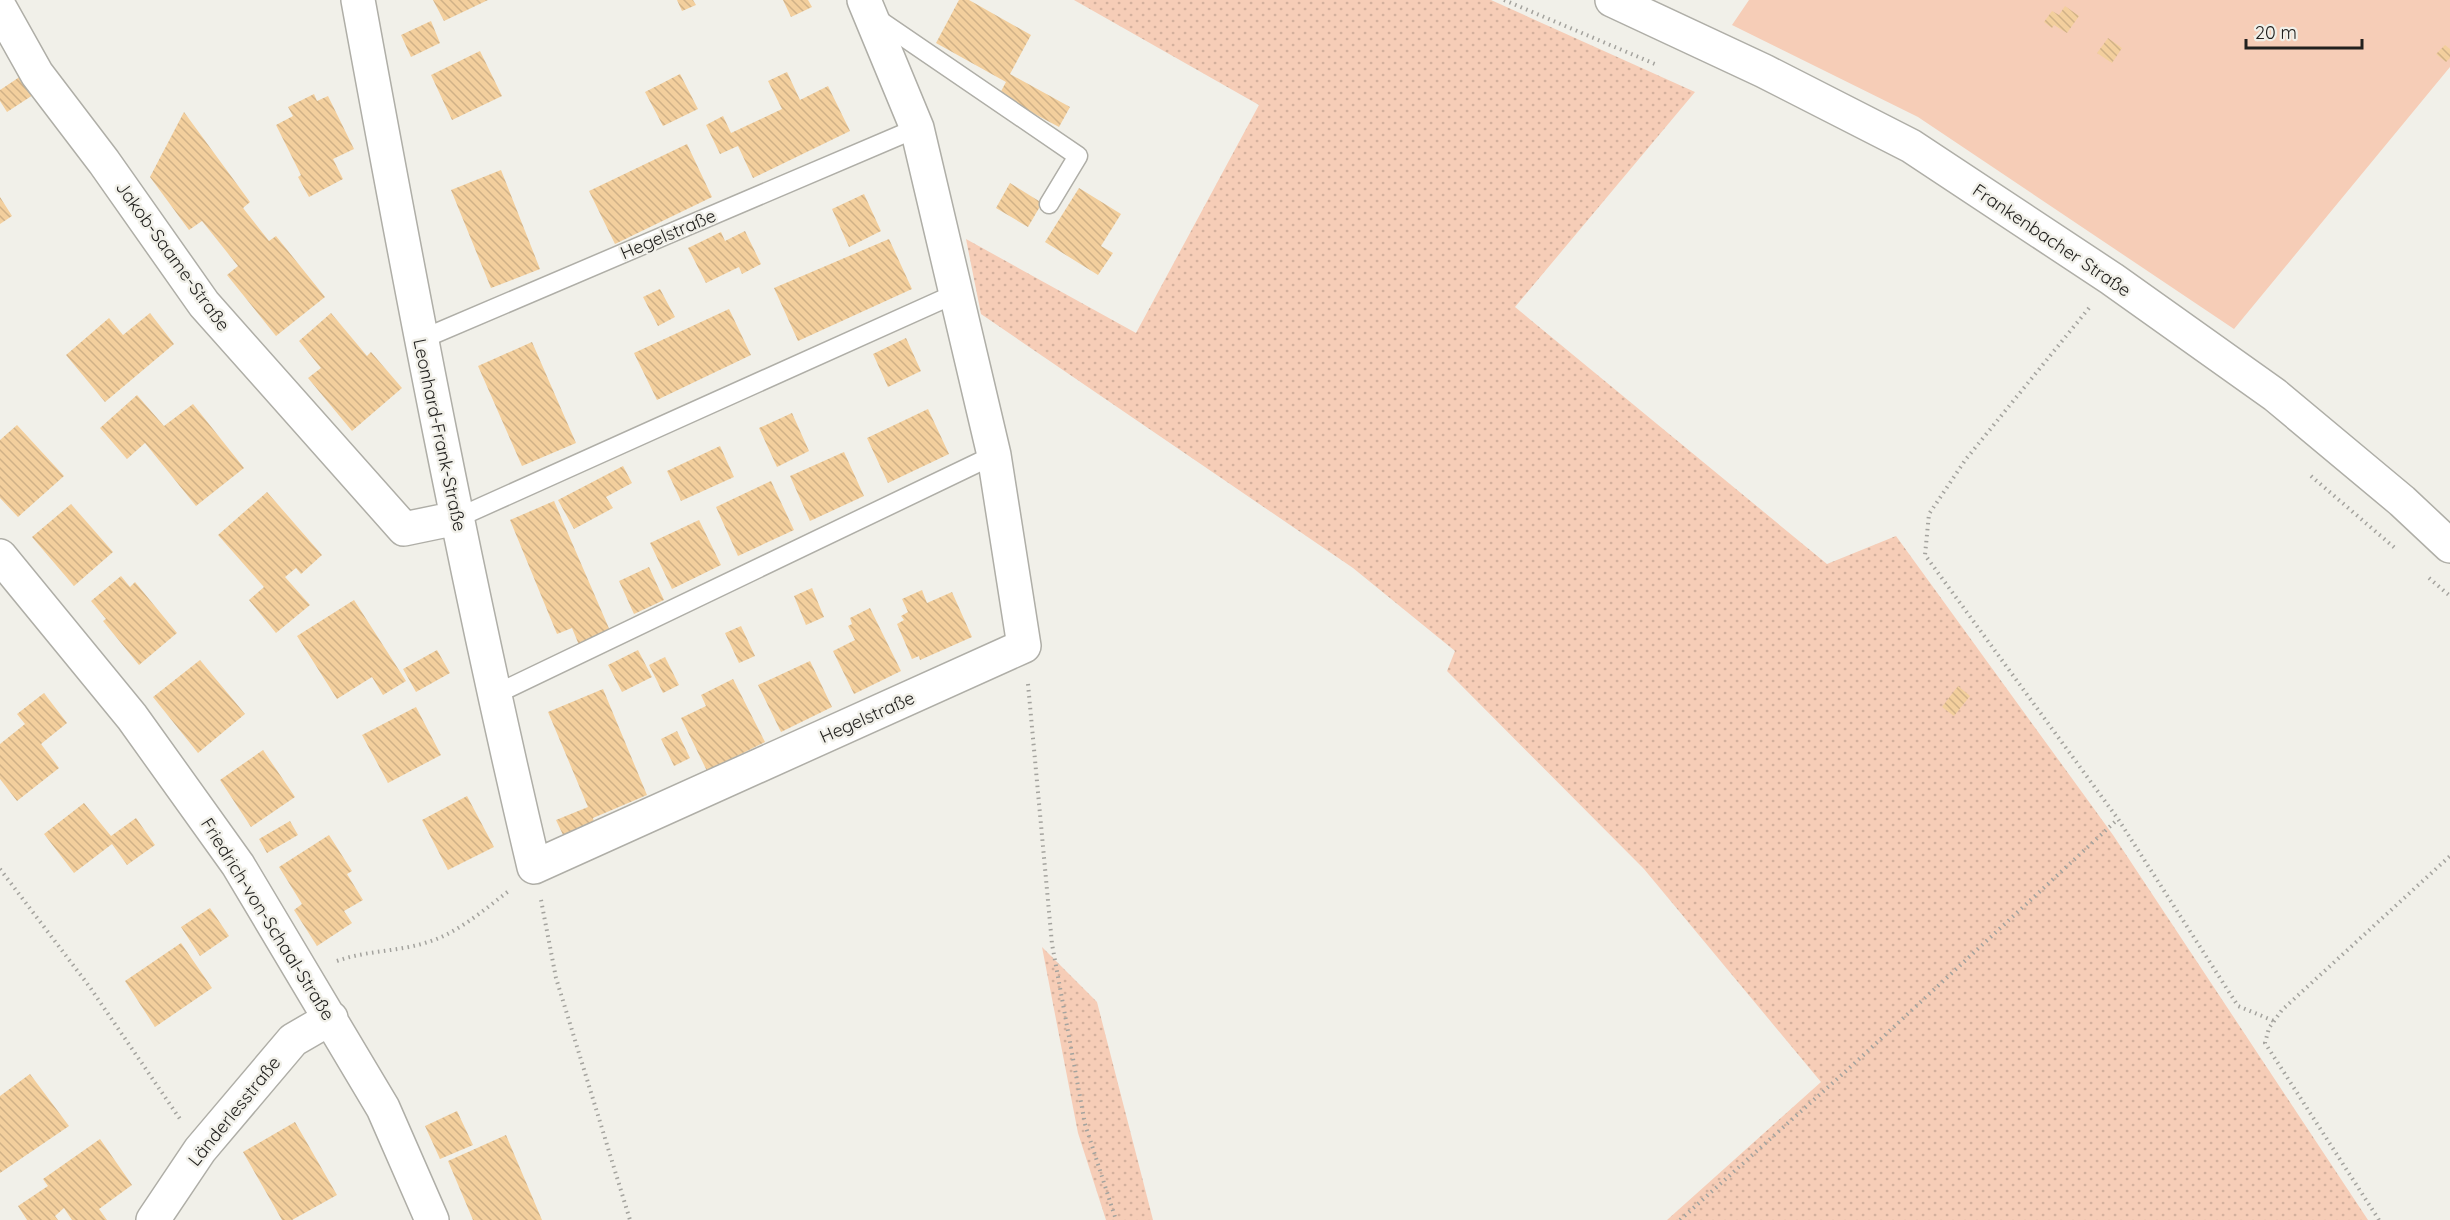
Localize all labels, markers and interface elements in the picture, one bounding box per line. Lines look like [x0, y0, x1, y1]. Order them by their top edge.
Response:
scale bar [2246, 12, 2362, 50]
text: 20 m [2255, 21, 2297, 44]
street label: Jakob-Saame-Straße [111, 176, 235, 336]
street label: Frankenbacher Straße [1968, 178, 2136, 302]
street label: Hegelstraße [617, 204, 719, 264]
street label: Leonhard-Frank-Straße [408, 337, 472, 533]
street label: Hegelstraße [816, 686, 918, 748]
street label: Friedrich-von-Schaal-Straße [196, 813, 340, 1025]
street label: Länderlesstraße [183, 1051, 285, 1171]

